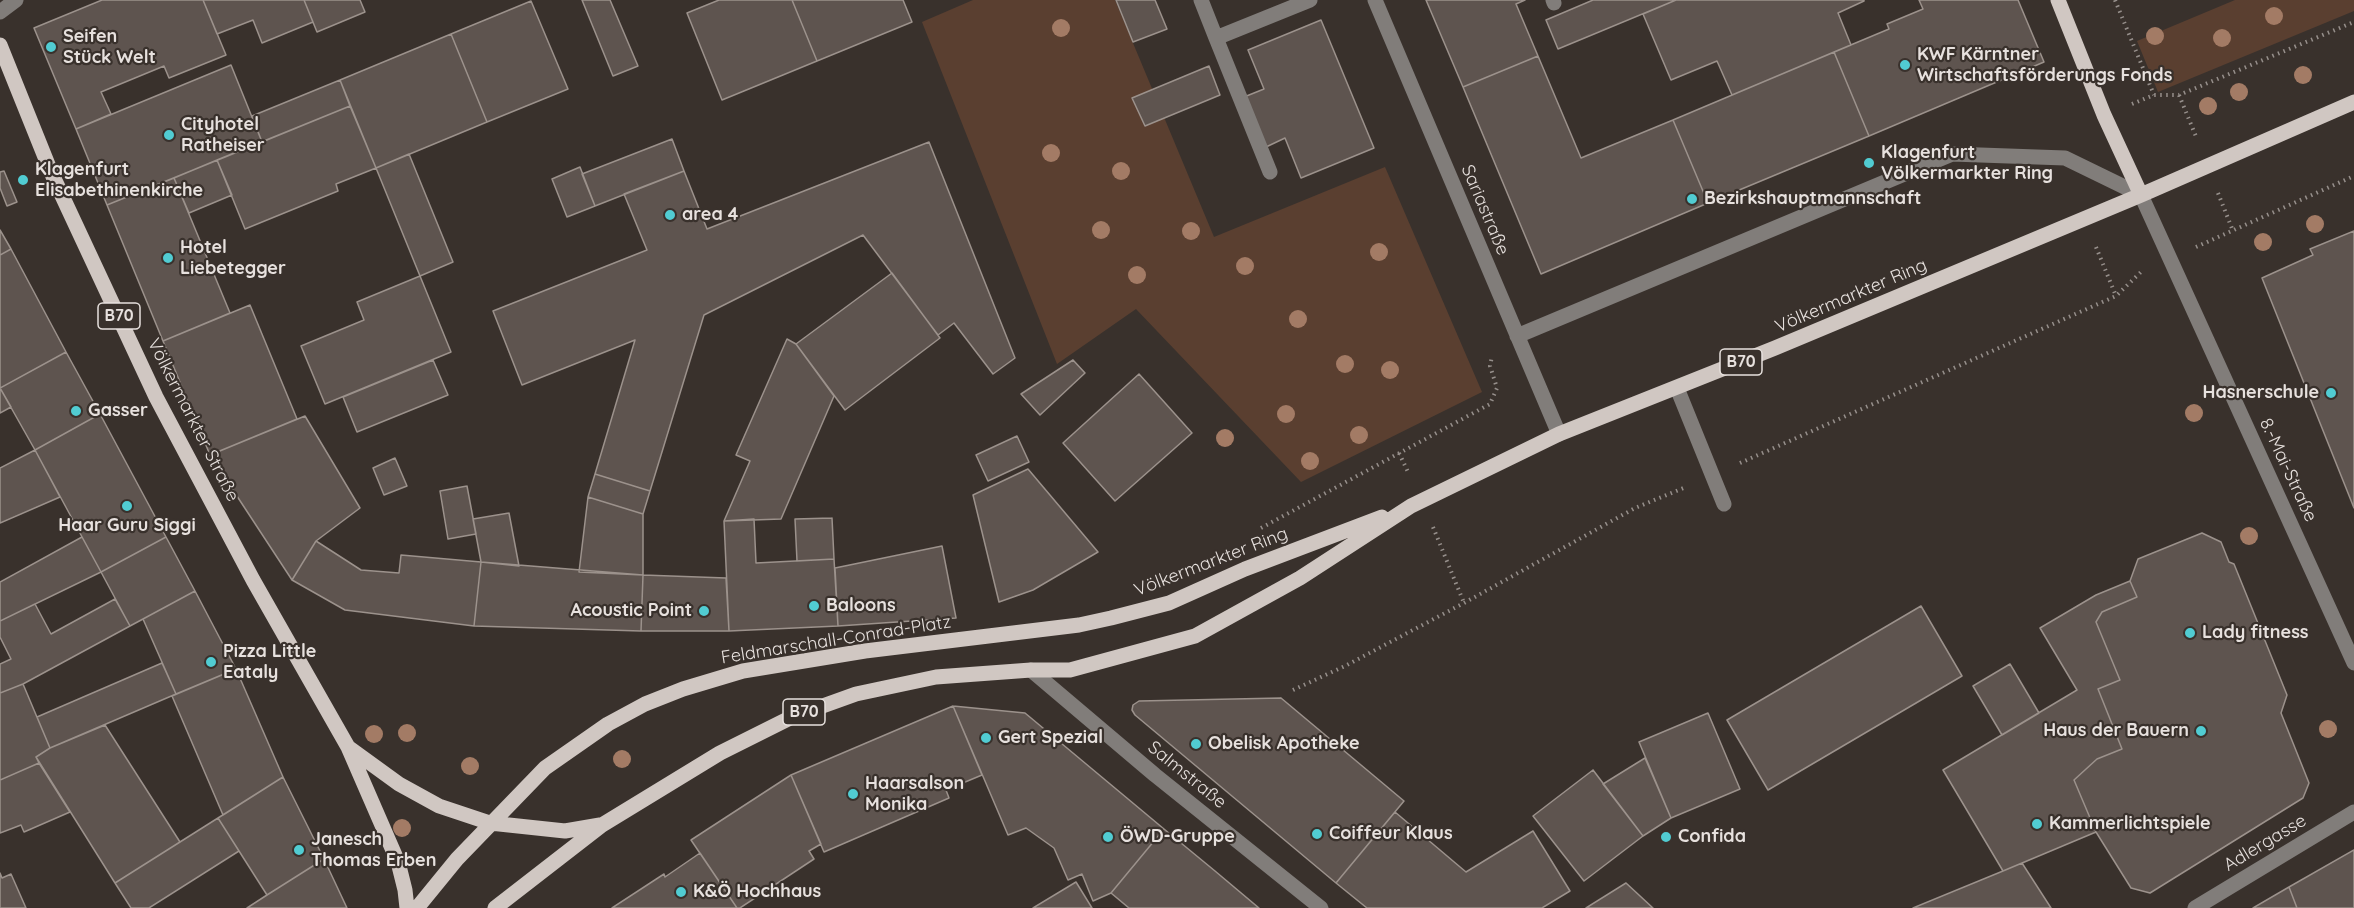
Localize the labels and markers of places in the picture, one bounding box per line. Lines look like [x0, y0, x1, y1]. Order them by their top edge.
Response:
place label: Seifen Stück Welt [63, 26, 156, 68]
marker: Seifen Stück Welt [44, 40, 58, 54]
place label: KWF Kärntner Wirtschaftsförderungs Fonds [1917, 44, 2172, 86]
marker: KWF Kärntner Wirtschaftsförderungs Fonds [1898, 58, 1912, 72]
place label: Cityhotel Ratheiser [181, 114, 265, 156]
marker: Cityhotel Ratheiser [162, 128, 176, 142]
place label: Klagenfurt Völkermarkter Ring [1881, 142, 2053, 184]
marker: Klagenfurt Völkermarkter Ring [1862, 156, 1876, 170]
place label: Klagenfurt Elisabethinenkirche [35, 159, 203, 201]
marker: Klagenfurt Elisabethinenkirche [16, 173, 30, 187]
place label: Bezirkshauptmannschaft [1704, 188, 1921, 210]
marker: Bezirkshauptmannschaft [1685, 192, 1699, 206]
place label: area 4 [682, 204, 738, 226]
marker: area 4 [663, 208, 677, 222]
place label: Hotel Liebetegger [180, 237, 286, 280]
marker: Hotel Liebetegger [161, 251, 175, 265]
place label: Hasnerschule [2202, 382, 2319, 404]
marker: Hasnerschule [2324, 386, 2338, 400]
place label: Gasser [88, 400, 148, 422]
marker: Gasser [69, 404, 83, 418]
marker: Haar Guru Siggi [120, 499, 134, 513]
place label: Haar Guru Siggi [58, 515, 196, 537]
place label: Baloons [826, 595, 896, 617]
marker: Baloons [807, 599, 821, 613]
place label: Acoustic Point [570, 600, 692, 622]
marker: Acoustic Point [697, 604, 711, 618]
place label: Lady fitness [2202, 622, 2309, 644]
marker: Lady fitness [2183, 626, 2197, 640]
place label: Pizza Little Eataly [223, 641, 316, 684]
marker: Pizza Little Eataly [204, 655, 218, 669]
place label: Haus der Bauern [2043, 720, 2189, 742]
marker: Haus der Bauern [2194, 724, 2208, 738]
place label: Gert Spezial [998, 727, 1103, 749]
marker: Gert Spezial [979, 731, 993, 745]
place label: Obelisk Apotheke [1208, 733, 1360, 755]
marker: Obelisk Apotheke [1189, 737, 1203, 751]
place label: Haarsalson Monika [865, 773, 964, 816]
marker: Haarsalson Monika [846, 787, 860, 801]
place label: Kammerlichtspiele [2049, 813, 2211, 835]
marker: Kammerlichtspiele [2030, 817, 2044, 831]
place label: Coiffeur Klaus [1329, 823, 1453, 845]
place label: ÖWD-Gruppe [1120, 826, 1235, 848]
place label: Confida [1678, 826, 1746, 848]
marker: Coiffeur Klaus [1310, 827, 1324, 841]
place label: Janesch Thomas Erben [311, 829, 436, 872]
marker: ÖWD-Gruppe [1101, 830, 1115, 844]
marker: Confida [1659, 830, 1673, 844]
marker: Janesch Thomas Erben [292, 843, 306, 857]
place label: K&Ö Hochhaus [693, 881, 821, 903]
marker: K&Ö Hochhaus [674, 885, 688, 899]

